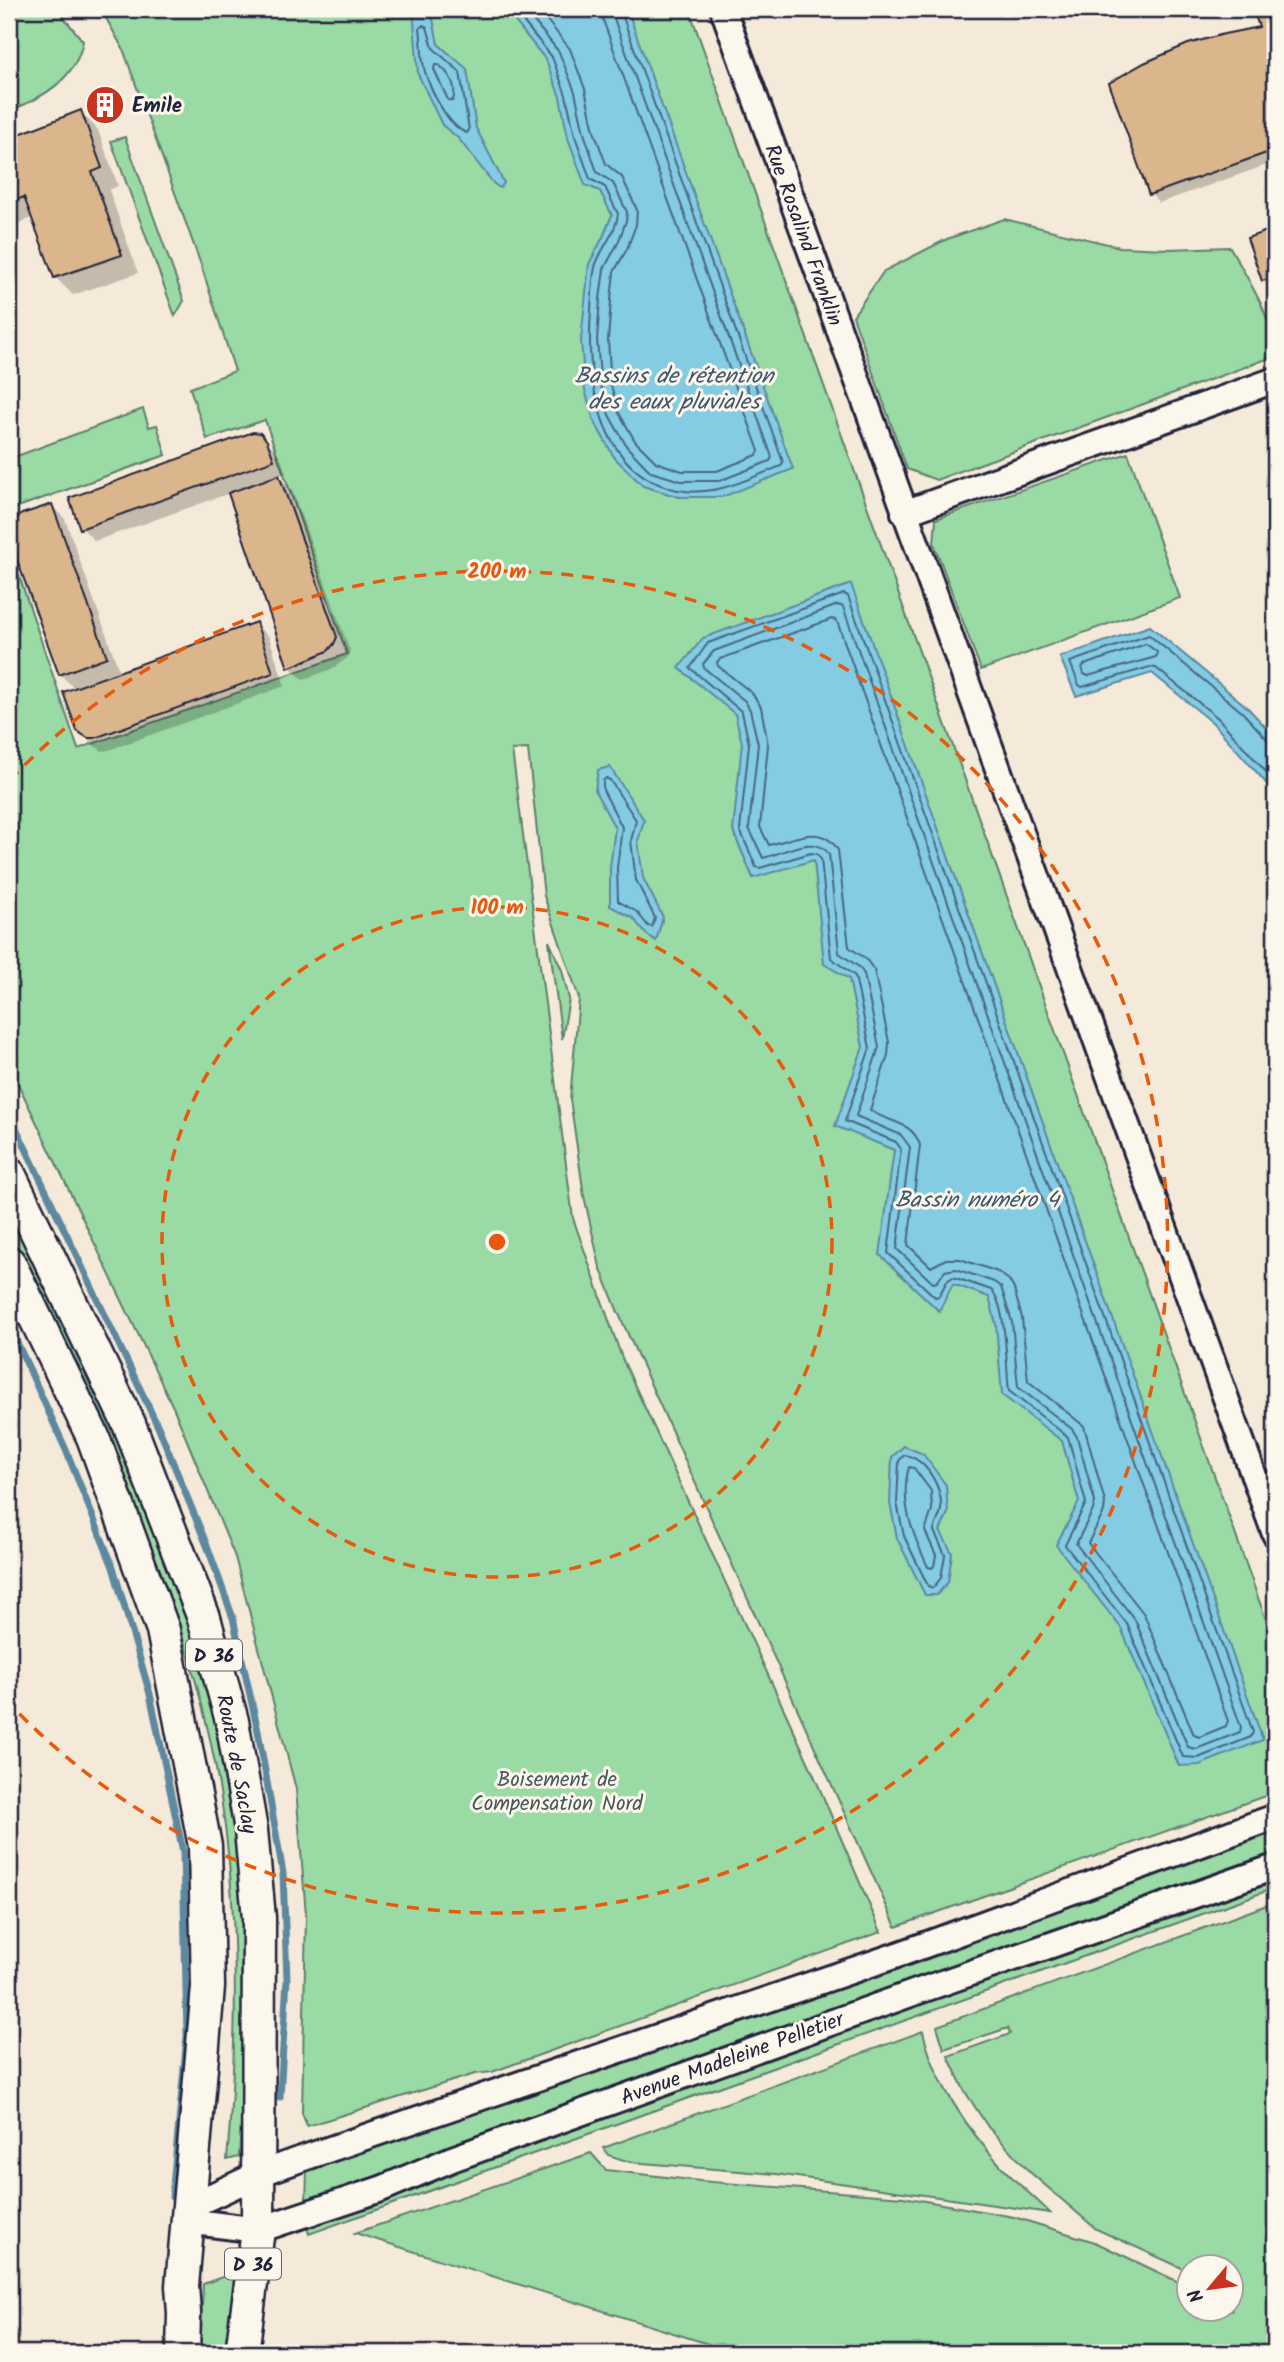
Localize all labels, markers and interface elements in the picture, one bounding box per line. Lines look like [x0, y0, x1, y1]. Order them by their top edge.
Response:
building icon: Emile [84, 84, 126, 126]
place label: Emile [132, 90, 182, 123]
street label: Rue Rosalind Franklin [754, 140, 851, 331]
water label: Bassins de rétention des eaux pluviales [574, 359, 775, 421]
text: 200 m [467, 556, 527, 589]
text: 100 m [470, 892, 524, 925]
water label: Bassin numéro 4 [895, 1183, 1061, 1219]
centre of rings [485, 1230, 509, 1254]
road number: D 36 [186, 1639, 242, 1670]
street label: Route de Saclay [206, 1692, 265, 1837]
park label: Boisement de Compensation Nord [471, 1764, 643, 1821]
street label: Avenue Madeleine Pelletier [616, 2003, 850, 2115]
road number: D 36 [225, 2248, 281, 2280]
north arrow [1176, 2254, 1246, 2324]
text: N [1181, 2283, 1213, 2308]

